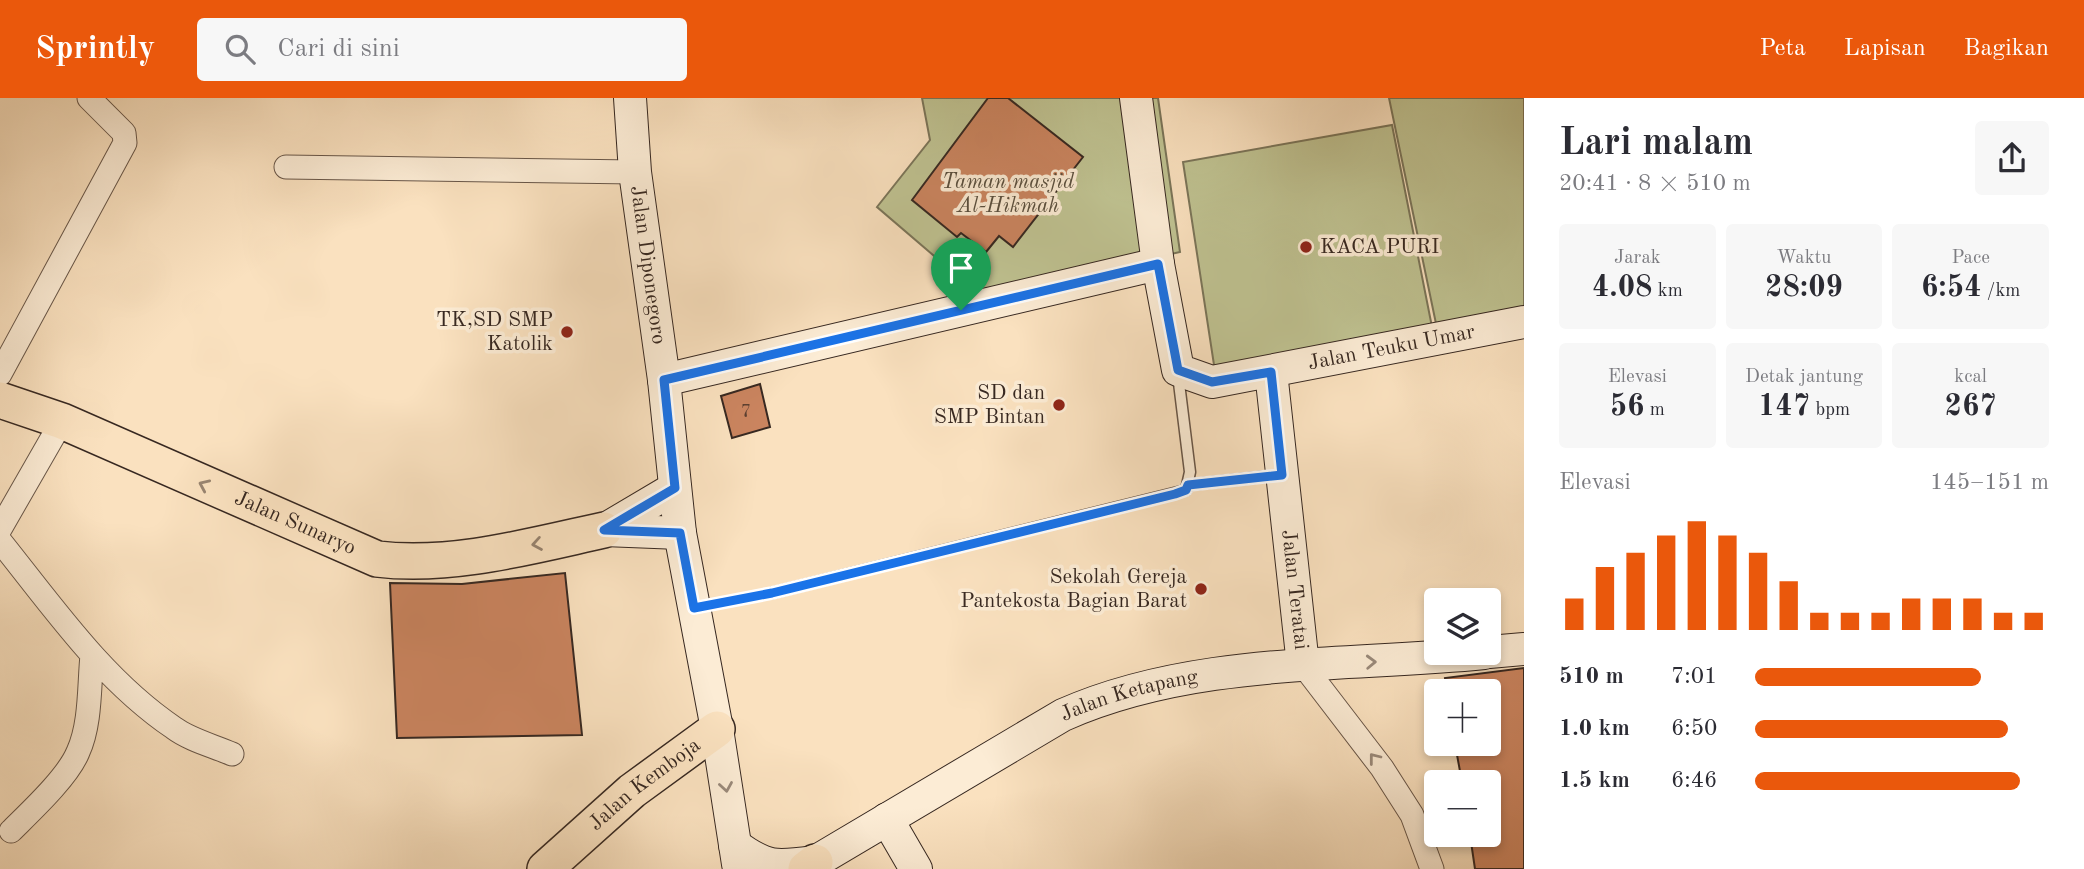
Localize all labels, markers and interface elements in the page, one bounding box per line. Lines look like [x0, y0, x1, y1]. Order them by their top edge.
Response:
search box [197, 18, 687, 81]
icon: search [221, 30, 259, 68]
text: Sprintly [35, 33, 155, 66]
text: Cari di sini [277, 36, 400, 62]
text: Peta [1759, 37, 1806, 61]
text: Lapisan [1844, 37, 1926, 61]
text: Bagikan [1964, 37, 2049, 61]
button: share [1975, 121, 2049, 195]
text: Lari malam [1559, 125, 1753, 163]
park label: Taman masjid Al-Hikmah [942, 172, 1075, 217]
text: 20:41 · 8 × 510 m [1559, 172, 1751, 195]
street label: Jalan Diponegoro [626, 184, 669, 346]
place label: KACA PURI [1320, 237, 1439, 258]
pin [931, 238, 991, 310]
marker: KACA PURI [1298, 239, 1314, 255]
icon: arrive [942, 249, 980, 287]
text: Jarak [1614, 249, 1661, 268]
text: Waktu [1777, 249, 1831, 268]
text: Pace [1951, 249, 1990, 268]
text: 4.08 [1592, 273, 1652, 303]
text: 28:09 [1765, 273, 1843, 303]
text: 6:54 [1921, 273, 1982, 303]
text: km [1652, 282, 1683, 301]
text: /km [1982, 282, 2020, 301]
place label: TK,SD SMP Katolik [436, 310, 553, 355]
street label: Jalan Teuku Umar [1306, 321, 1477, 374]
marker: TK,SD SMP Katolik [559, 324, 575, 340]
text: Elevasi [1608, 368, 1667, 387]
text: Detak jantung [1745, 368, 1863, 387]
text: kcal [1954, 368, 1987, 387]
place label: SD dan SMP Bintan [934, 383, 1045, 428]
text: 56 [1610, 392, 1645, 422]
text: 147 [1758, 392, 1810, 422]
text: 267 [1945, 392, 1997, 422]
marker: SD dan SMP Bintan [1051, 397, 1067, 413]
text: m [1645, 401, 1665, 420]
text: bpm [1810, 401, 1850, 420]
house number: 7 [741, 403, 751, 421]
text: Elevasi [1559, 471, 1631, 494]
text: 145–151 m [1930, 471, 2049, 494]
one-way arrow [199, 479, 212, 493]
street label: Jalan Sunaryo [231, 487, 359, 559]
street label: Jalan Teratai [1278, 529, 1312, 651]
one-way arrow [531, 536, 543, 551]
place label: Sekolah Gereja Pantekosta Bagian Barat [960, 567, 1187, 612]
marker: Sekolah Gereja Pantekosta Bagian Barat [1193, 581, 1209, 597]
map controls [1424, 588, 1501, 847]
button: layers [1424, 588, 1501, 665]
one-way arrow [1366, 654, 1377, 669]
text: 510 m [1559, 665, 1624, 688]
text: 7:01 [1671, 665, 1717, 688]
street label: Jalan Ketapang [1057, 666, 1200, 725]
button: + [1424, 679, 1501, 756]
text: 1.0 km [1559, 717, 1630, 740]
text: 6:50 [1671, 717, 1717, 740]
street label: Jalan Kemboja [585, 734, 704, 835]
one-way arrow [1370, 753, 1383, 766]
text: 1.5 km [1559, 769, 1630, 792]
text: 6:46 [1671, 769, 1717, 792]
button: − [1424, 770, 1501, 847]
one-way arrow [718, 781, 733, 793]

